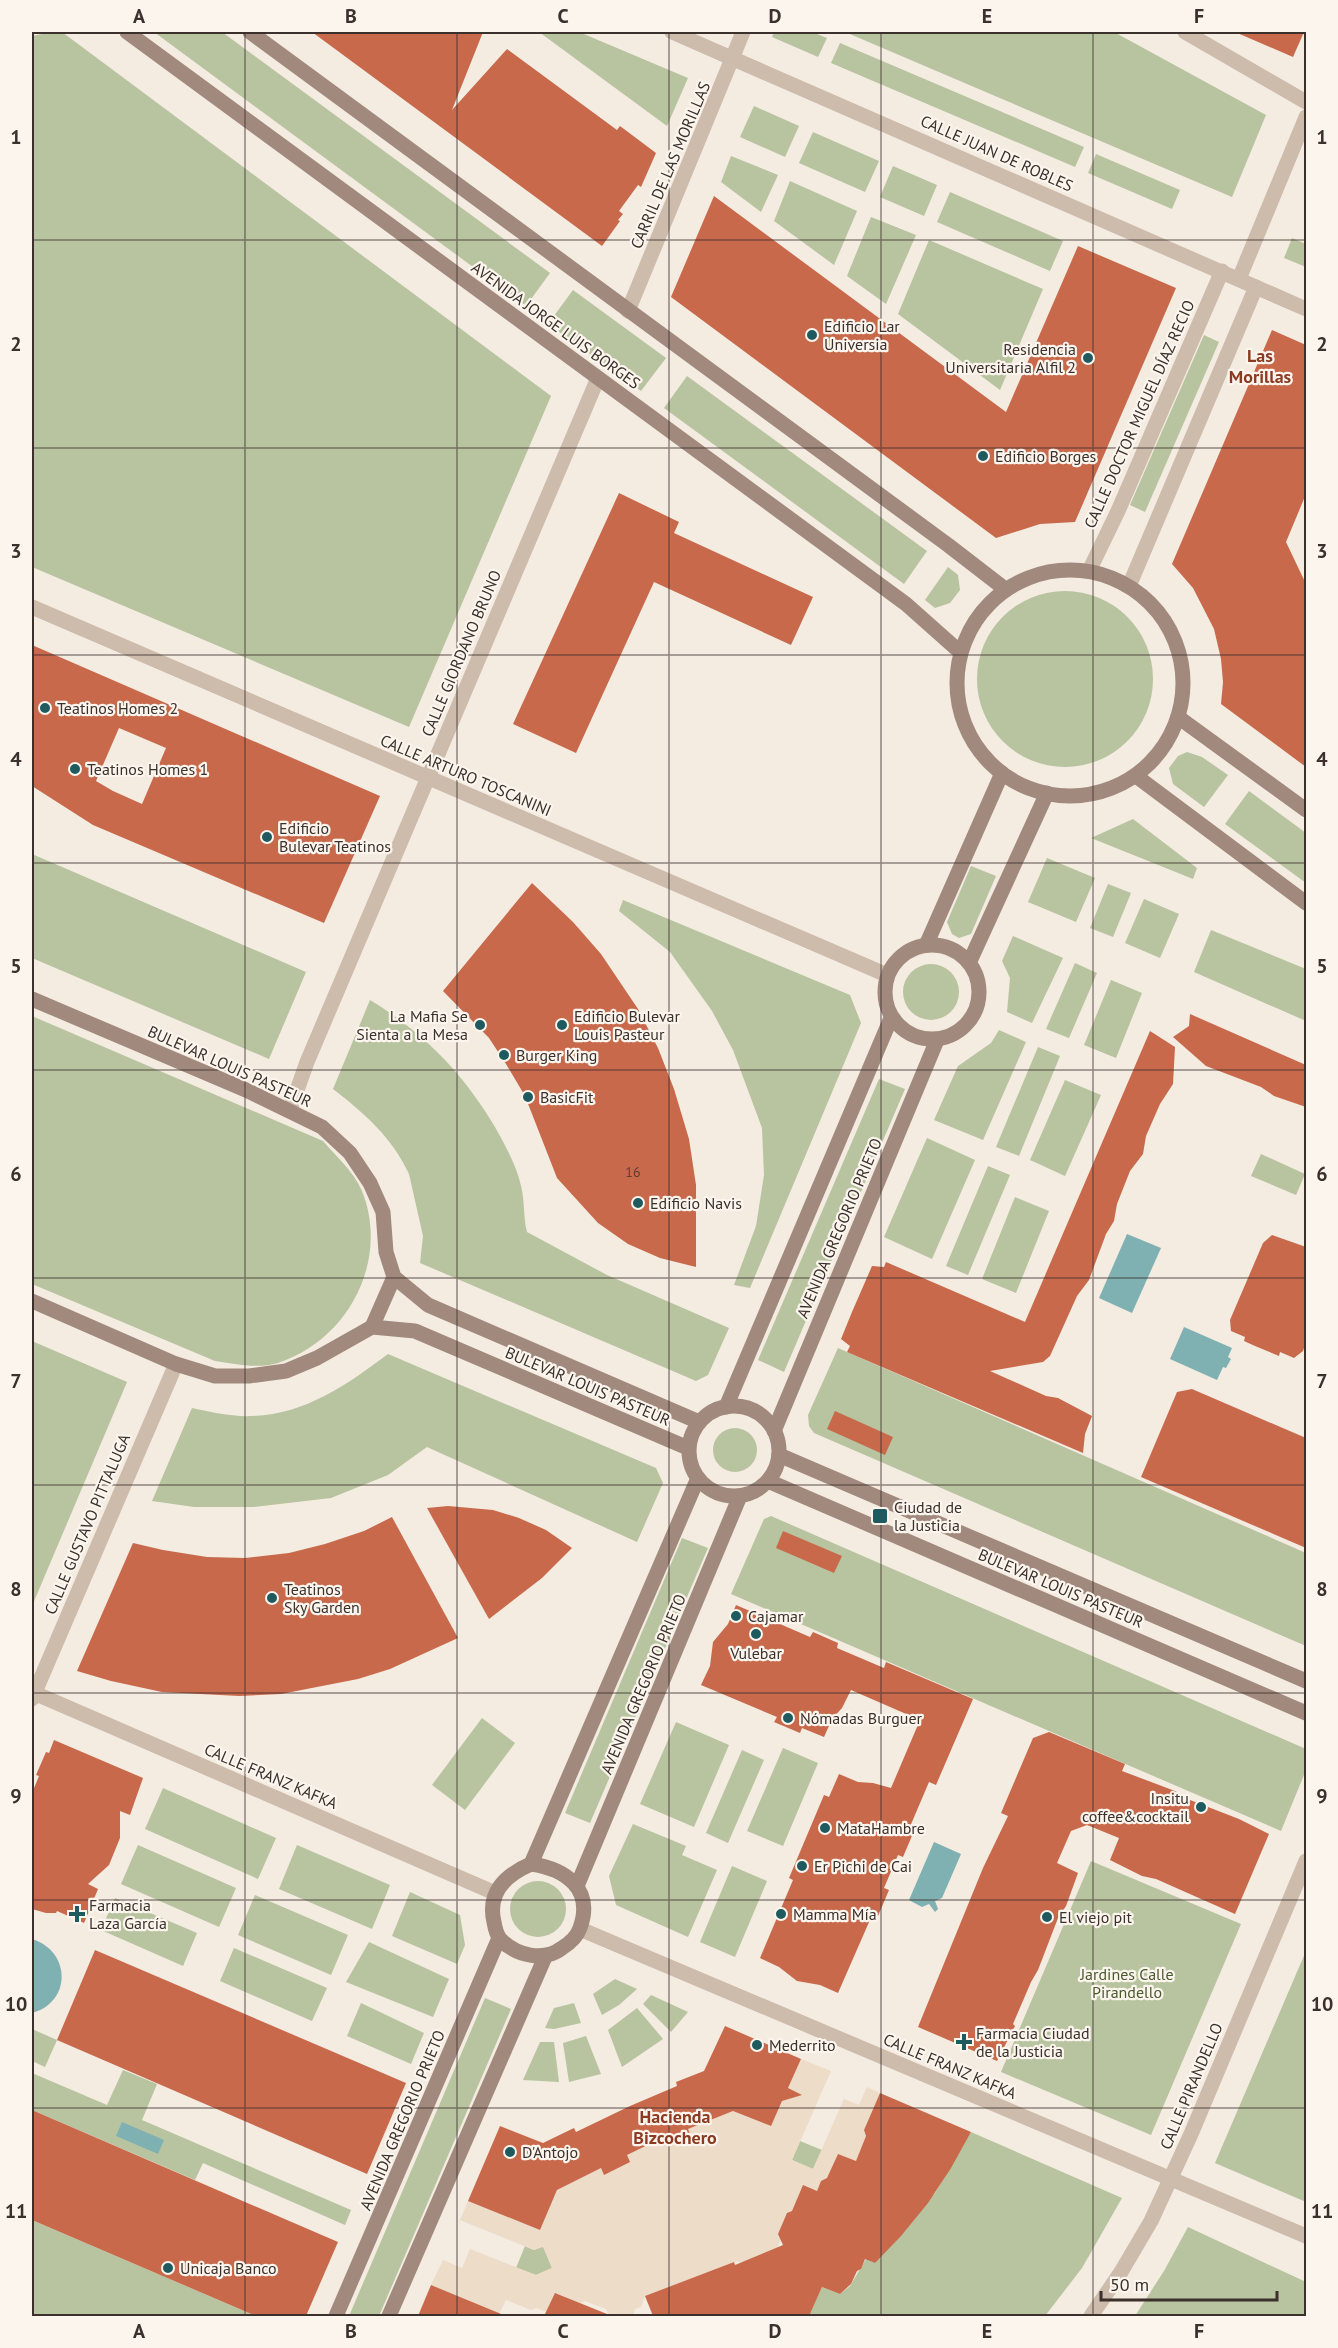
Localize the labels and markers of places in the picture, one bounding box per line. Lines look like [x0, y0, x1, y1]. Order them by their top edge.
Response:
place label: Edificio Lar Universia [824, 316, 900, 354]
marker: Edificio Lar Universia [805, 328, 819, 342]
place label: Residencia Universitaria Alfil 2 [945, 339, 1076, 377]
marker: Residencia Universitaria Alfil 2 [1081, 351, 1095, 365]
place label: Edificio Borges [995, 446, 1097, 466]
marker: Edificio Borges [976, 449, 990, 463]
place label: Teatinos Homes 2 [57, 698, 178, 718]
marker: Teatinos Homes 2 [38, 701, 52, 715]
place label: Teatinos Homes 1 [87, 759, 208, 779]
marker: Teatinos Homes 1 [68, 762, 82, 776]
place label: Edificio Bulevar Teatinos [279, 818, 391, 856]
marker: Edificio Bulevar Teatinos [260, 830, 274, 844]
place label: La Mafia Se Sienta a la Mesa [356, 1006, 468, 1044]
place label: Edificio Bulevar Louis Pasteur [574, 1006, 681, 1044]
marker: La Mafia Se Sienta a la Mesa [473, 1018, 487, 1032]
marker: Edificio Bulevar Louis Pasteur [555, 1018, 569, 1032]
place label: Burger King [516, 1045, 597, 1065]
marker: Burger King [497, 1048, 511, 1062]
place label: BasicFit [540, 1087, 594, 1107]
marker: BasicFit [521, 1090, 535, 1104]
place label: Edificio Navis [650, 1193, 742, 1213]
marker: Edificio Navis [631, 1196, 645, 1210]
place label: Ciudad de la Justicia [894, 1497, 962, 1535]
marker: Ciudad de la Justicia [871, 1507, 889, 1525]
place label: Teatinos Sky Garden [284, 1579, 360, 1617]
marker: Teatinos Sky Garden [265, 1591, 279, 1605]
place label: Cajamar [748, 1606, 804, 1626]
marker: Cajamar [729, 1609, 743, 1623]
marker: Vulebar [749, 1627, 763, 1641]
place label: Vulebar [729, 1643, 782, 1663]
place label: Nómadas Burguer [800, 1708, 923, 1728]
marker: Nómadas Burguer [781, 1711, 795, 1725]
place label: Insitu coffee&cocktail [1082, 1788, 1189, 1826]
marker: Insitu coffee&cocktail [1194, 1800, 1208, 1814]
place label: MataHambre [837, 1818, 925, 1838]
marker: MataHambre [818, 1821, 832, 1835]
place label: Er Pichi de Cai [814, 1856, 912, 1876]
marker: Er Pichi de Cai [795, 1859, 809, 1873]
place label: Farmacia Laza García [89, 1895, 167, 1933]
place label: Mamma Mía [793, 1904, 877, 1924]
marker: Farmacia Laza García [70, 1907, 84, 1921]
marker: Mamma Mía [774, 1907, 788, 1921]
place label: El viejo pit [1059, 1907, 1132, 1927]
marker: El viejo pit [1040, 1910, 1054, 1924]
place label: Farmacia Ciudad de la Justicia [976, 2023, 1090, 2061]
place label: Mederrito [769, 2035, 836, 2055]
marker: Farmacia Ciudad de la Justicia [957, 2035, 971, 2049]
marker: Mederrito [750, 2038, 764, 2052]
place label: D'Antojo [522, 2142, 578, 2162]
marker: D'Antojo [503, 2145, 517, 2159]
place label: Unicaja Banco [180, 2258, 277, 2278]
marker: Unicaja Banco [161, 2261, 175, 2275]

